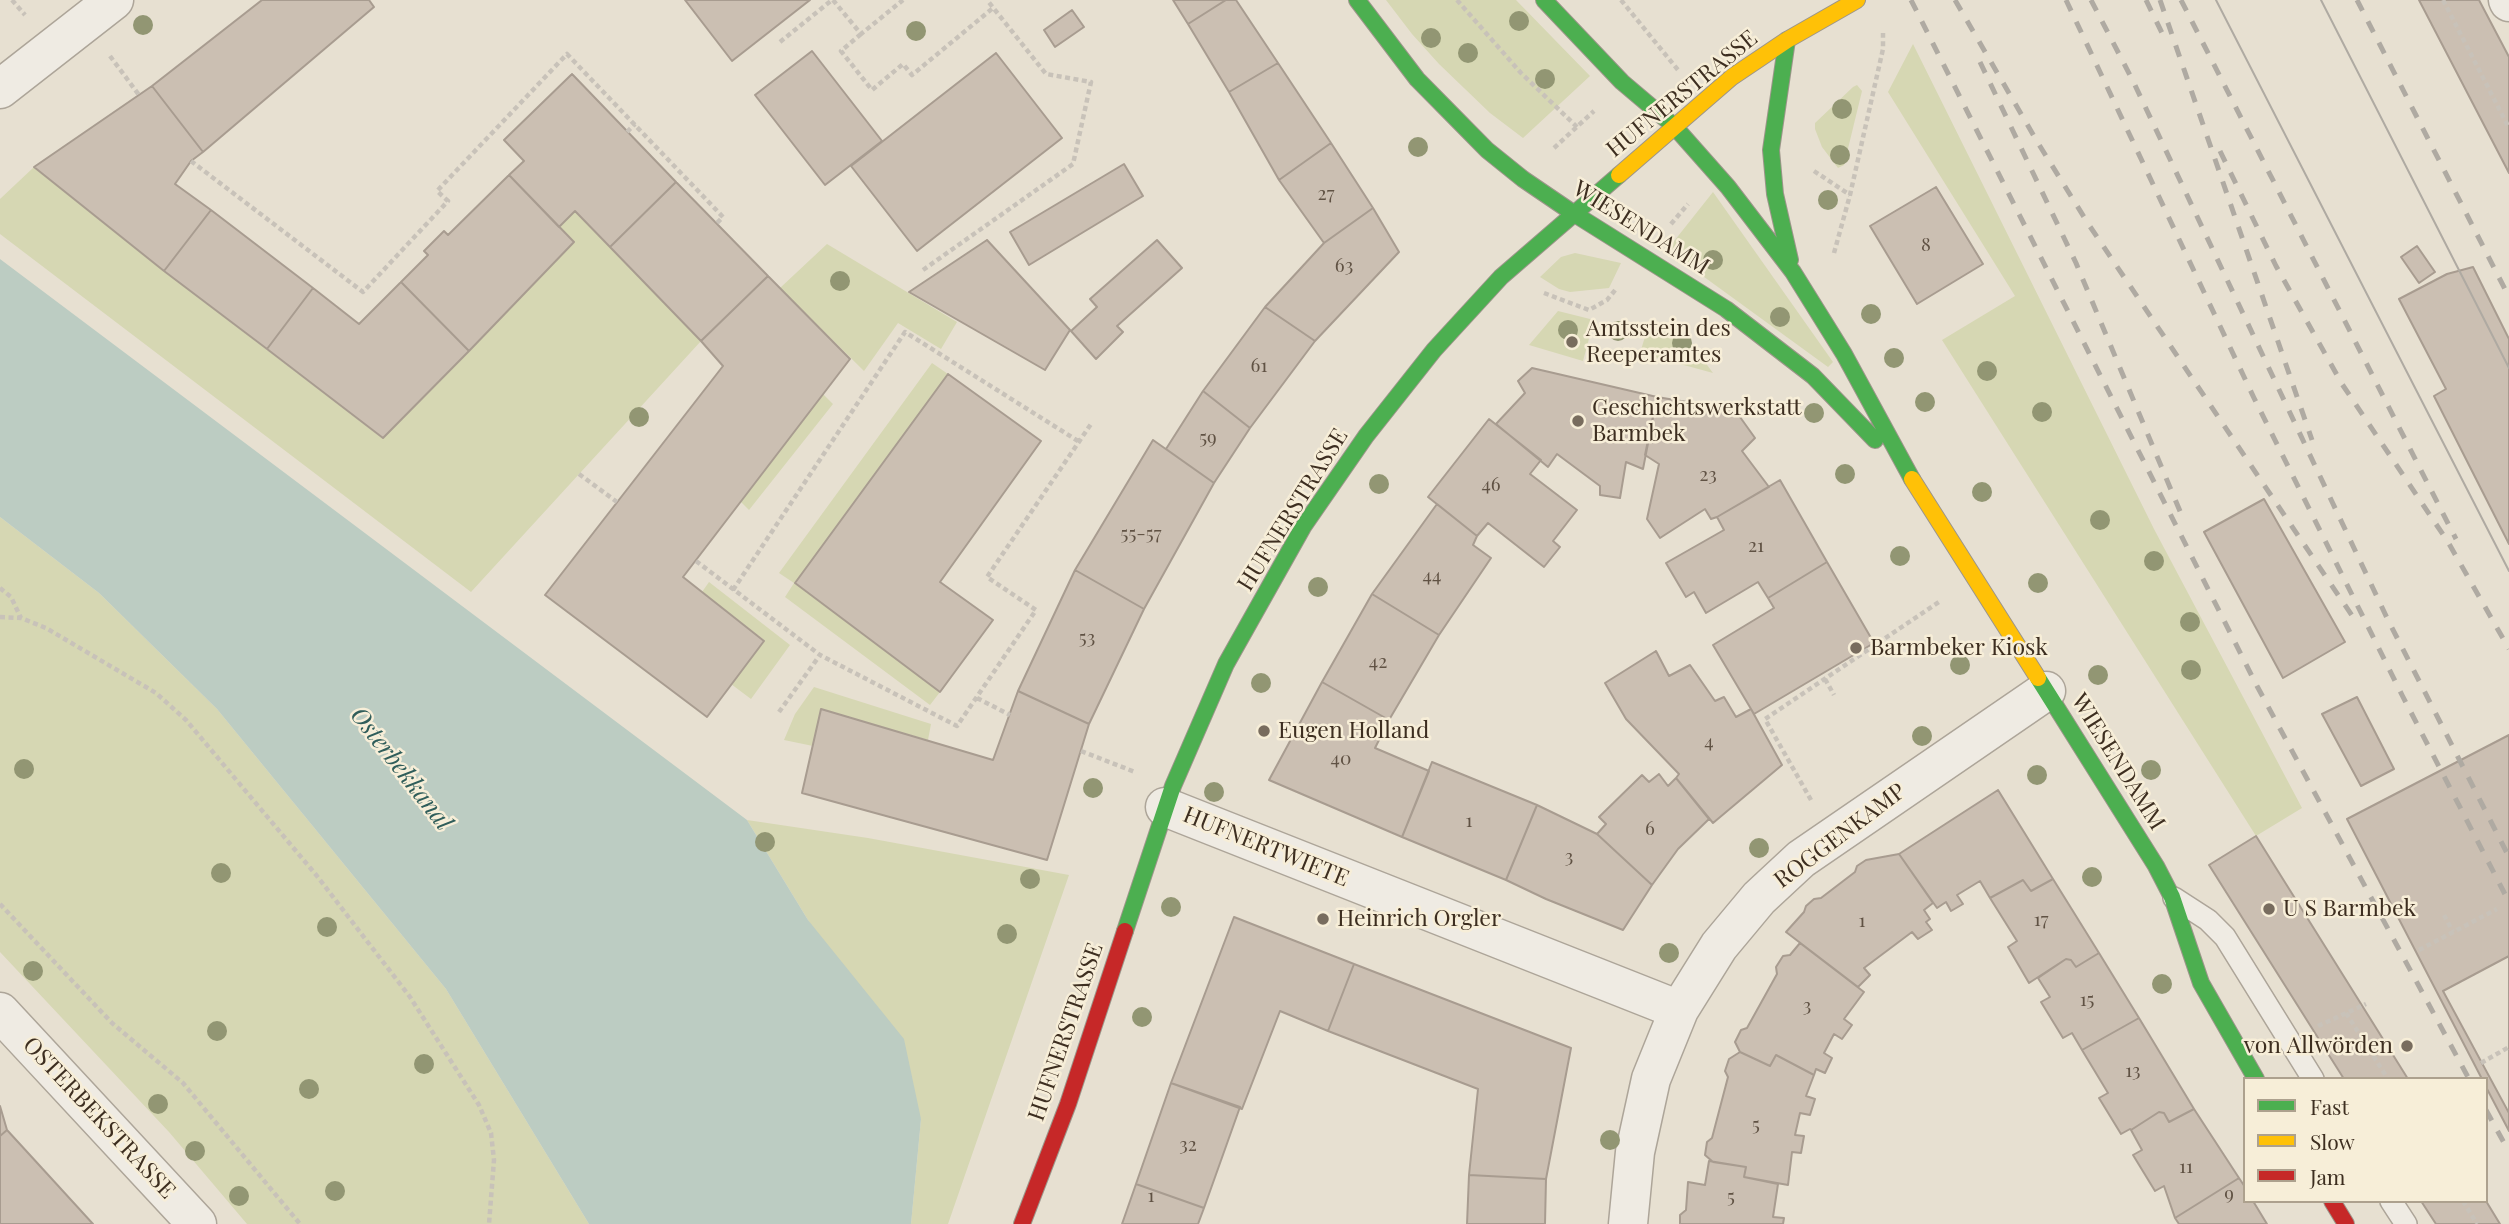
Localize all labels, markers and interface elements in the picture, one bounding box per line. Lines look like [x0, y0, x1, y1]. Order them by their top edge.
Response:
street label: HUFNERSTRASSE [1601, 25, 1763, 163]
street label: WIESENDAMM [1568, 175, 1714, 281]
house number: 27 [1318, 183, 1334, 205]
house number: 8 [1921, 234, 1931, 256]
house number: 63 [1335, 255, 1353, 277]
place label: Amtsstein des Reeperamtes [1586, 315, 1731, 369]
marker: Amtsstein des Reeperamtes [1564, 334, 1580, 350]
house number: 61 [1251, 355, 1267, 377]
place label: Geschichtswerkstatt Barmbek [1592, 394, 1801, 448]
marker: Geschichtswerkstatt Barmbek [1570, 413, 1586, 429]
street label: HUFNERSTRASSE [1232, 424, 1354, 596]
house number: 59 [1199, 427, 1217, 449]
house number: 23 [1699, 464, 1717, 486]
house number: 46 [1481, 474, 1501, 496]
house number: 55-57 [1121, 523, 1161, 545]
house number: 21 [1748, 535, 1764, 557]
house number: 44 [1423, 565, 1441, 587]
house number: 53 [1079, 627, 1095, 649]
place label: Barmbeker Kiosk [1870, 634, 2048, 662]
marker: Barmbeker Kiosk [1848, 640, 1864, 656]
house number: 42 [1369, 651, 1387, 673]
street label: WIESENDAMM [2065, 689, 2171, 835]
water label: Osterbekkanal [344, 702, 458, 836]
place label: Eugen Holland [1278, 717, 1429, 745]
marker: Eugen Holland [1256, 723, 1272, 739]
house number: 4 [1704, 731, 1714, 753]
house number: 40 [1331, 748, 1351, 770]
street label: ROGGENKAMP [1769, 778, 1911, 894]
street label: HUFNERTWIETE [1179, 801, 1353, 893]
house number: 1 [1465, 810, 1473, 832]
house number: 6 [1645, 818, 1655, 840]
house number: 3 [1565, 846, 1573, 868]
place label: U S Barmbek [2283, 895, 2416, 923]
marker: U S Barmbek [2261, 901, 2277, 917]
place label: Heinrich Orgler [1337, 905, 1501, 933]
house number: 17 [2034, 909, 2048, 931]
house number: 1 [1858, 910, 1866, 932]
marker: Heinrich Orgler [1315, 911, 1331, 927]
street label: HUFNERSTRASSE [1023, 939, 1109, 1125]
house number: 15 [2080, 989, 2094, 1011]
house number: 3 [1803, 995, 1811, 1017]
street label: OSTERBEKSTRASSE [17, 1031, 181, 1205]
place label: von Allwörden [2244, 1032, 2393, 1060]
marker: von Allwörden [2399, 1038, 2415, 1054]
house number: 13 [2125, 1060, 2141, 1082]
legend [2243, 1077, 2488, 1203]
text: Fast [2310, 1092, 2349, 1120]
house number: 5 [1752, 1114, 1760, 1136]
text: Slow [2310, 1127, 2355, 1155]
house number: 32 [1179, 1134, 1197, 1156]
house number: 11 [2179, 1156, 2193, 1178]
text: Jam [2310, 1162, 2346, 1190]
house number: 9 [2224, 1183, 2234, 1205]
house number: 1 [1147, 1185, 1155, 1207]
house number: 5 [1727, 1186, 1735, 1208]

